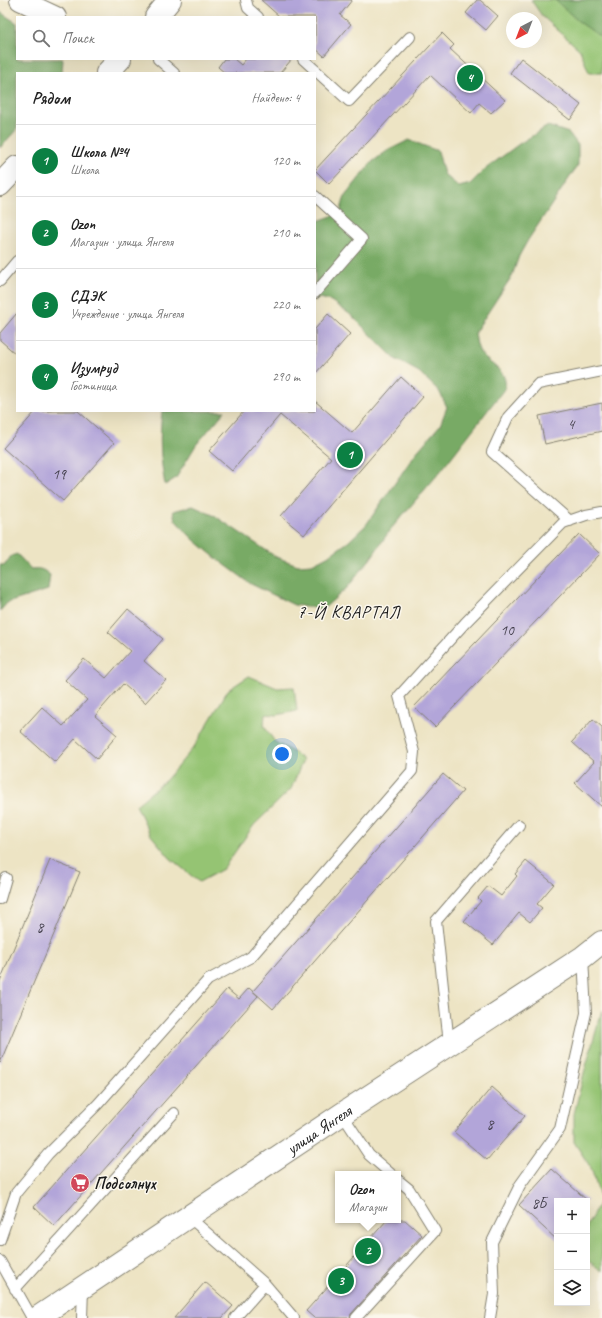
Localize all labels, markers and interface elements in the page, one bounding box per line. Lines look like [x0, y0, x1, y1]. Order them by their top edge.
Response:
north arrow [506, 12, 542, 48]
search box [16, 16, 316, 60]
icon: search [30, 27, 52, 49]
text: Поиск [62, 29, 94, 48]
pin: 4 [457, 63, 483, 93]
text: Рядом [32, 88, 70, 109]
text: Найдено: 4 [252, 90, 300, 106]
text: Школа №4 [70, 143, 129, 162]
text: 1 [42, 153, 48, 169]
text: 120 m [272, 153, 300, 169]
text: Школа [70, 162, 99, 178]
text: Ozon [70, 215, 95, 234]
text: 2 [42, 225, 48, 241]
text: 210 m [272, 225, 300, 241]
text: Магазин · улица Янгеля [70, 234, 173, 250]
text: СДЭК [70, 287, 104, 306]
text: 3 [42, 297, 48, 313]
text: 220 m [272, 297, 300, 313]
text: Учреждение · улица Янгеля [70, 306, 183, 322]
text: Изумруд [70, 359, 117, 378]
text: 4 [42, 369, 48, 385]
text: 290 m [272, 369, 300, 385]
text: Гостиница [70, 378, 116, 394]
house number: 4 [568, 415, 576, 434]
pin: 1 [337, 440, 363, 470]
house number: 19 [52, 465, 67, 484]
district label: 7-Й КВАРТАЛ [297, 601, 402, 623]
house number: 10 [500, 621, 515, 640]
your location [272, 744, 292, 764]
house number: 8 [37, 918, 45, 937]
street label: улица Янгеля [281, 1099, 357, 1159]
house number: 8 [487, 1115, 495, 1134]
popup [335, 1171, 401, 1223]
supermarket icon: Подсолнух [69, 1172, 91, 1194]
place label: Подсолнух [94, 1173, 158, 1194]
text: Ozon [349, 1180, 374, 1199]
house number: 8Б [532, 1194, 549, 1213]
map controls [554, 1198, 590, 1306]
button: + [554, 1198, 590, 1234]
text: Магазин [349, 1199, 387, 1215]
button: − [554, 1234, 590, 1270]
pin: 2 [355, 1236, 381, 1266]
pin: 3 [328, 1266, 354, 1296]
button: layers [554, 1270, 590, 1306]

